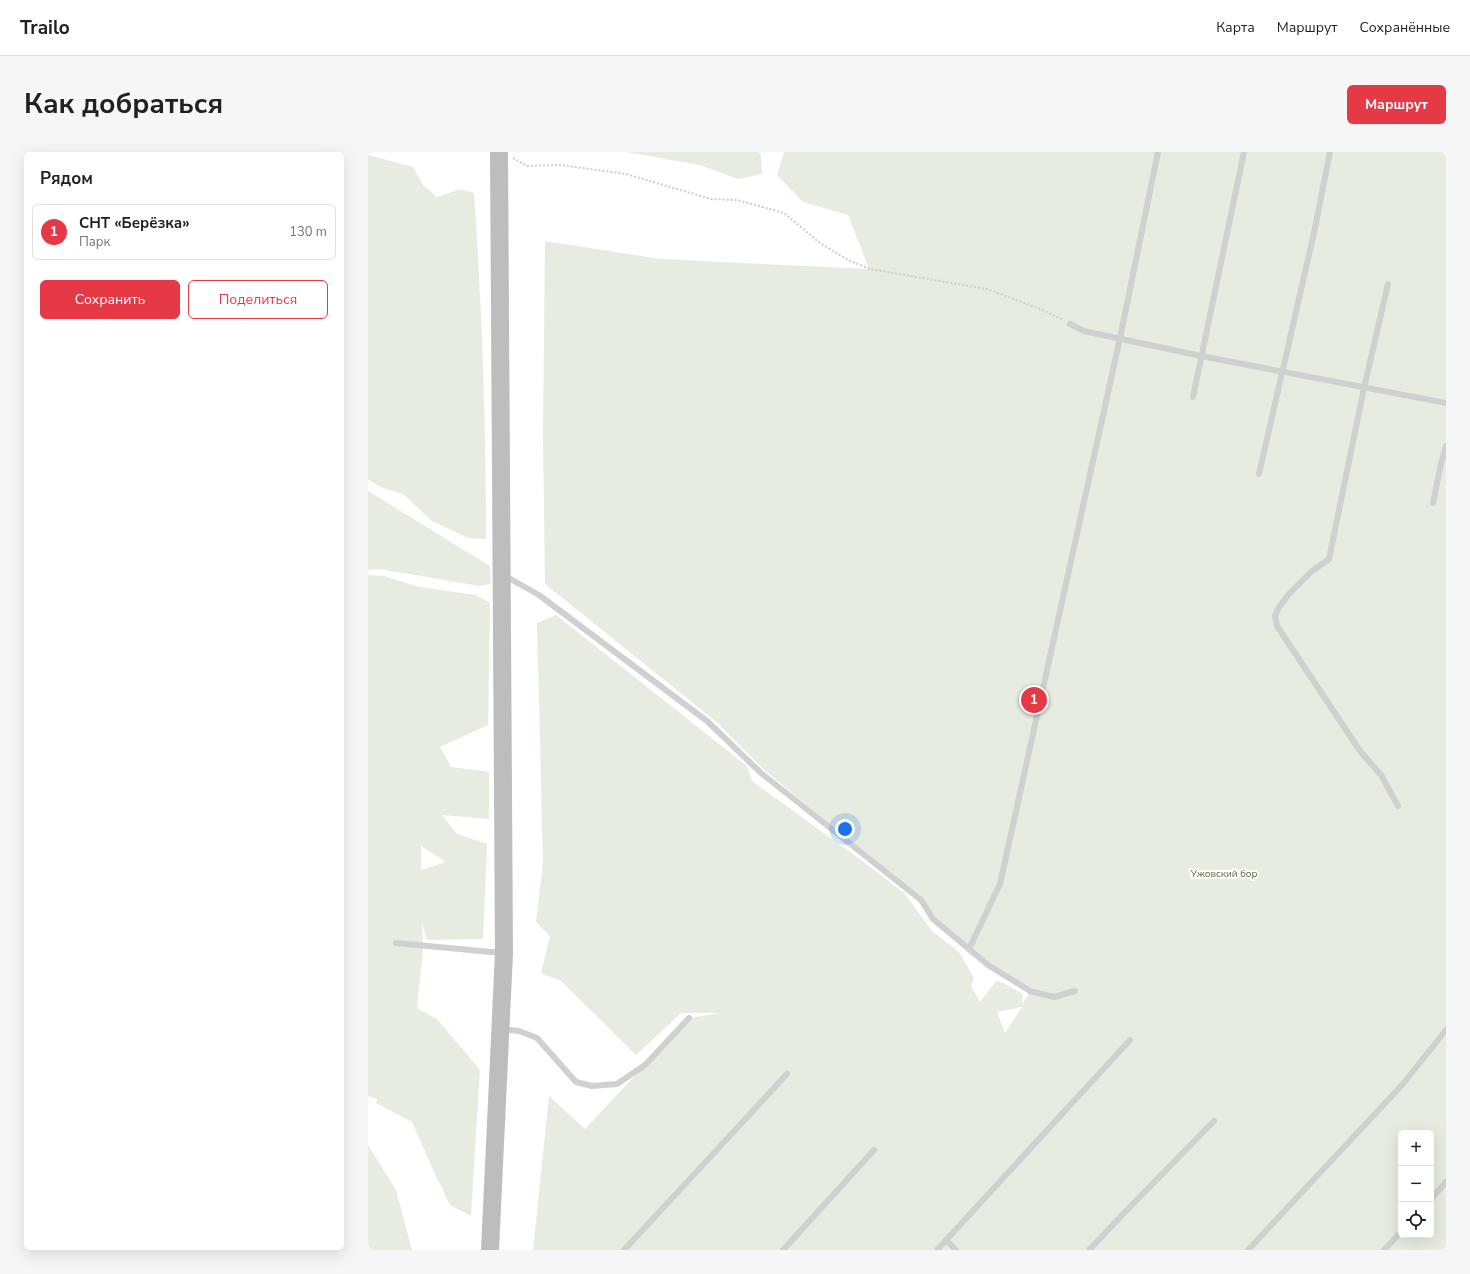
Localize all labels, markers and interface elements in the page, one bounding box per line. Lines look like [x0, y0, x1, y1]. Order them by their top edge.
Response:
text: Trailo [20, 15, 70, 41]
text: Карта [1216, 18, 1255, 37]
text: Маршрут [1277, 18, 1338, 37]
text: Сохранённые [1360, 18, 1450, 37]
text: Как добраться [24, 85, 223, 123]
button: Маршрут [1347, 85, 1446, 124]
text: Рядом [40, 167, 93, 190]
text: СНТ «Берёзка» [79, 213, 190, 233]
text: 1 [50, 223, 58, 241]
text: 130 m [289, 223, 327, 241]
text: Парк [79, 233, 110, 251]
button: Сохранить [40, 280, 180, 319]
button: Поделиться [188, 280, 328, 319]
pin: 1 [1021, 685, 1047, 715]
your location [835, 819, 855, 839]
park label: Ужовский бор [1190, 867, 1258, 881]
map controls [1398, 1130, 1434, 1238]
button: + [1398, 1130, 1434, 1166]
button: − [1398, 1166, 1434, 1202]
button: locate [1398, 1202, 1434, 1238]

